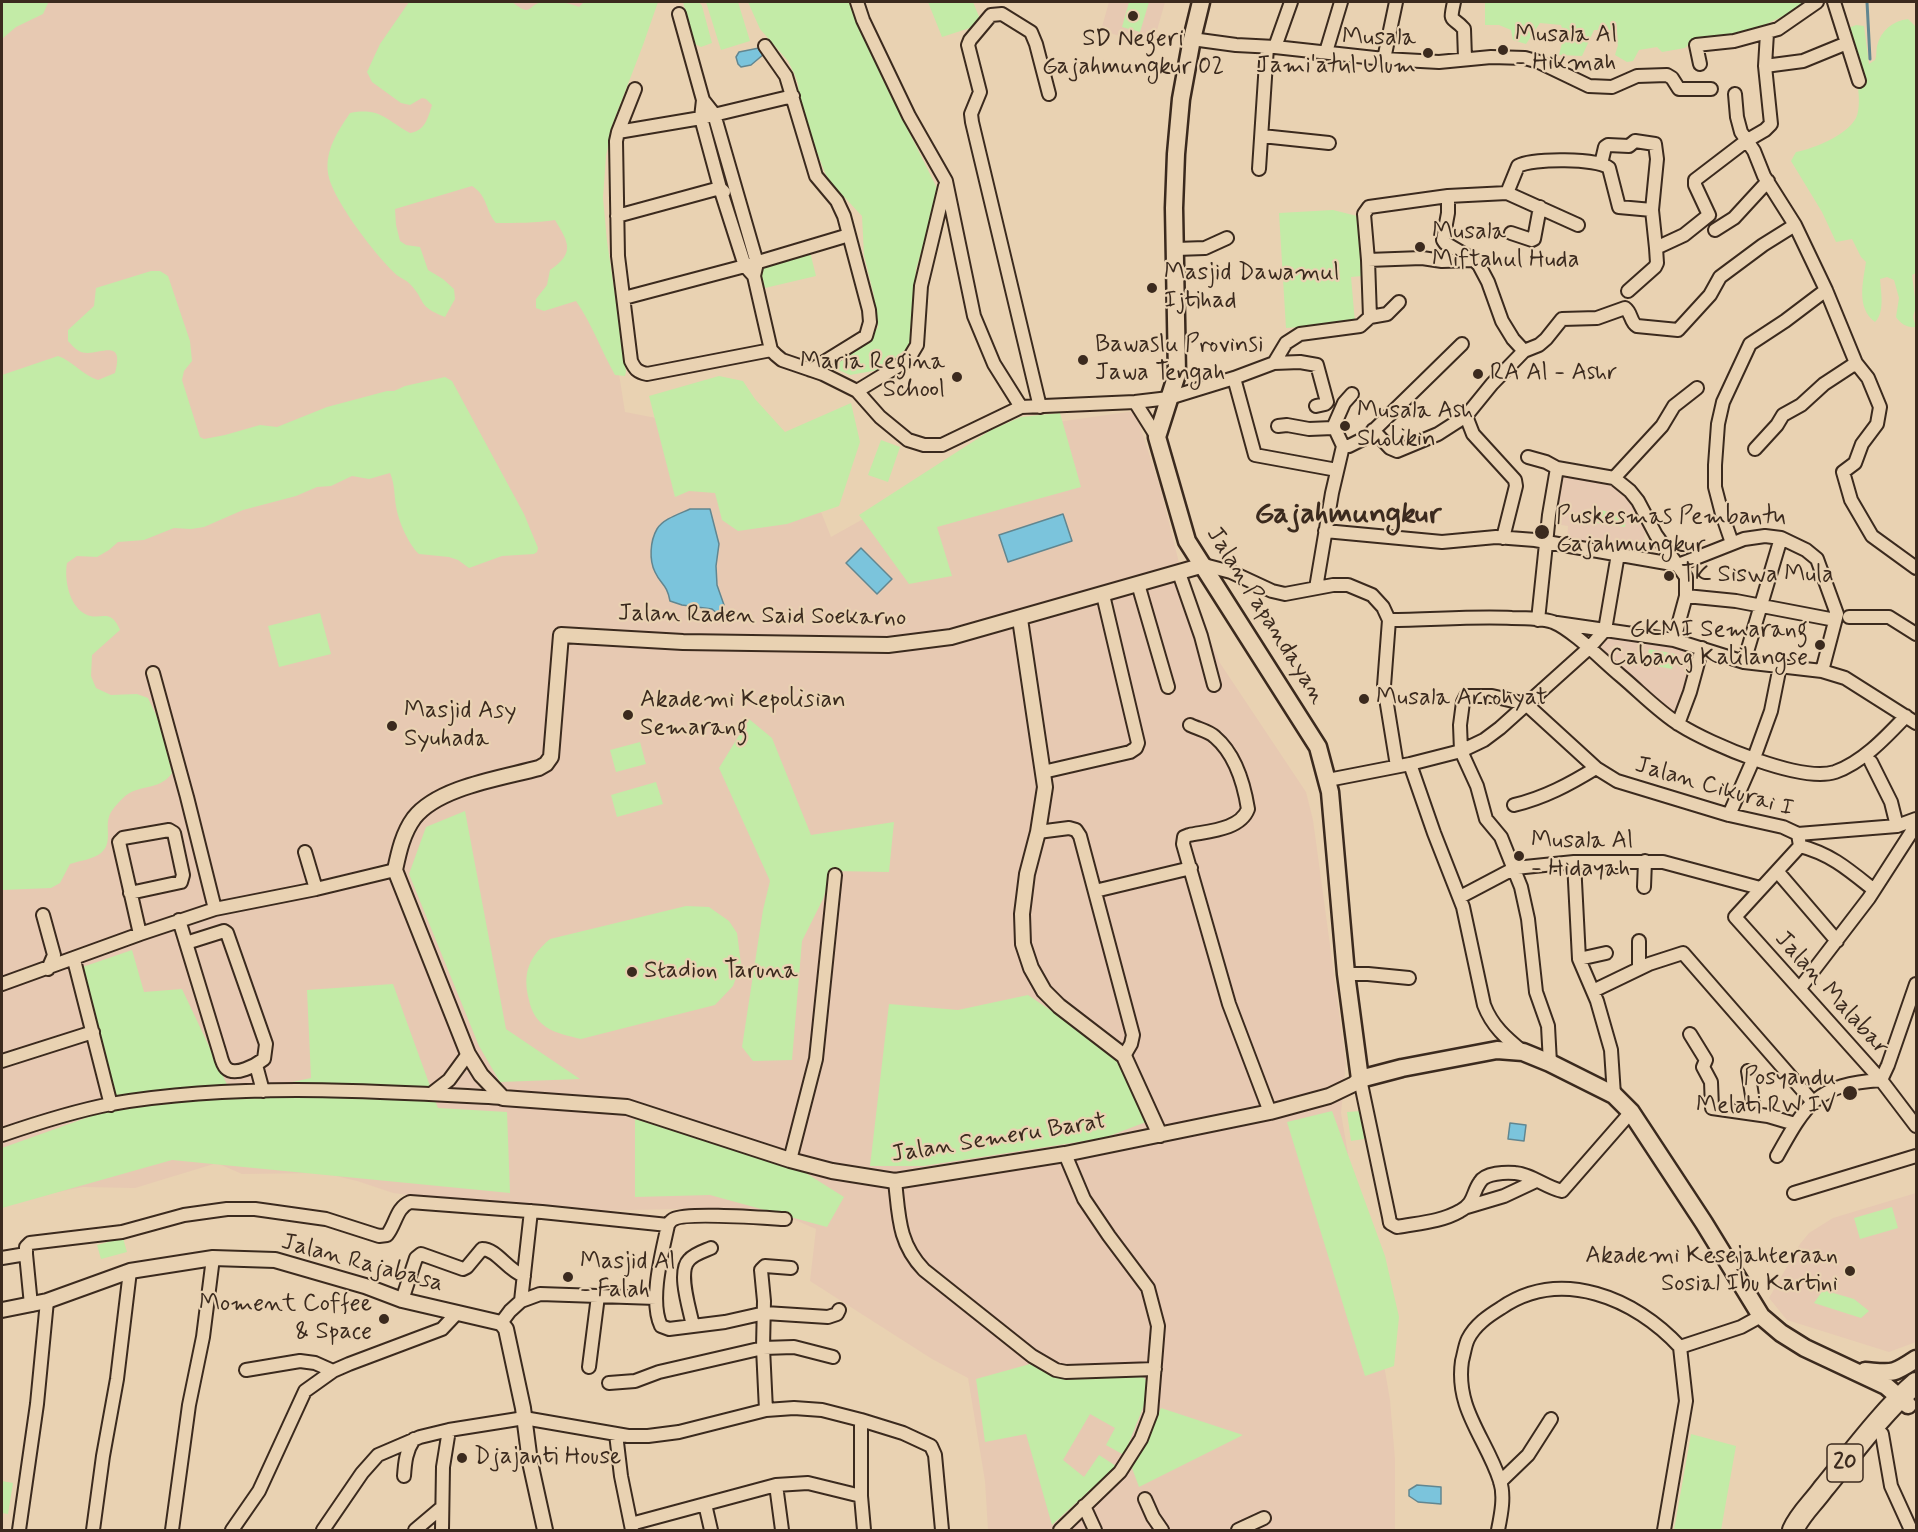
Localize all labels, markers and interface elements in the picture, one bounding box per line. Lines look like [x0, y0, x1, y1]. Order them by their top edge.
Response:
marker: SD Negeri Gajahmungkur 02 [1126, 9, 1140, 23]
place label: Musala Al - Hikmah [1515, 22, 1617, 78]
place label: Musala Jami'atul Ulum [1256, 25, 1416, 81]
place label: SD Negeri Gajahmungkur 02 [1042, 26, 1224, 82]
marker: Musala Al - Hikmah [1496, 43, 1510, 57]
marker: Musala Jami'atul Ulum [1421, 46, 1435, 60]
place label: Musala Miftahul Huda [1432, 219, 1579, 275]
marker: Musala Miftahul Huda [1413, 240, 1427, 254]
place label: Masjid Dawamul Ijtihad [1164, 260, 1339, 316]
marker: Masjid Dawamul Ijtihad [1145, 281, 1159, 295]
place label: Bawaslu Provinsi Jawa Tengah [1095, 332, 1264, 388]
place label: Maria Regina School [800, 349, 945, 405]
marker: Bawaslu Provinsi Jawa Tengah [1076, 353, 1090, 367]
place label: RA Al - Ashr [1490, 360, 1617, 388]
marker: RA Al - Ashr [1471, 367, 1485, 381]
marker: Maria Regina School [950, 370, 964, 384]
place label: Musala Ash Sholikin [1357, 398, 1473, 454]
marker: Musala Ash Sholikin [1338, 419, 1352, 433]
district label: Gajahmungkur [1255, 498, 1441, 534]
place label: Puskesmas Pembantu Gajahmungkur [1556, 504, 1786, 560]
street label: Jalan Papandayan [1199, 522, 1331, 710]
marker: Puskesmas Pembantu Gajahmungkur [1533, 523, 1551, 541]
place label: TK Siswa Mula [1681, 562, 1834, 590]
marker: TK Siswa Mula [1662, 569, 1676, 583]
street label: Jalan Raden Said Soekarno [618, 600, 906, 634]
place label: GKMI Semarang Cabang Kalilangse [1609, 617, 1808, 673]
marker: GKMI Semarang Cabang Kalilangse [1813, 638, 1827, 652]
place label: Musala Arrohyat [1376, 685, 1547, 713]
place label: Akademi Kepolisian Semarang [640, 687, 846, 743]
marker: Musala Arrohyat [1357, 692, 1371, 706]
place label: Masjid Asy Syuhada [404, 698, 516, 754]
marker: Akademi Kepolisian Semarang [621, 708, 635, 722]
marker: Masjid Asy Syuhada [385, 719, 399, 733]
street label: Jalan Cikurai I [1631, 752, 1797, 824]
place label: Musala Al - Hidayah [1531, 828, 1633, 884]
marker: Musala Al - Hidayah [1512, 849, 1526, 863]
street label: Jalan Malabar [1768, 926, 1894, 1062]
place label: Stadion Taruna [644, 958, 798, 986]
marker: Stadion Taruna [625, 965, 639, 979]
place label: Posyandu Melati RW IV [1696, 1065, 1836, 1121]
marker: Posyandu Melati RW IV [1841, 1084, 1859, 1102]
street label: Jalan Semeru Barat [890, 1108, 1108, 1170]
street label: Jalan Rajabasa [278, 1229, 446, 1299]
place label: Akademi Kesejahteraan Sosial Ibu Kartini [1585, 1243, 1838, 1299]
place label: Masjid Al - Falah [580, 1249, 676, 1305]
marker: Akademi Kesejahteraan Sosial Ibu Kartini [1843, 1264, 1857, 1278]
marker: Masjid Al - Falah [561, 1270, 575, 1284]
place label: Moment Coffee & Space [199, 1291, 372, 1347]
marker: Moment Coffee & Space [377, 1312, 391, 1326]
place label: Djajanti House [474, 1444, 621, 1472]
road number: 20 [1827, 1444, 1863, 1482]
marker: Djajanti House [455, 1451, 469, 1465]

